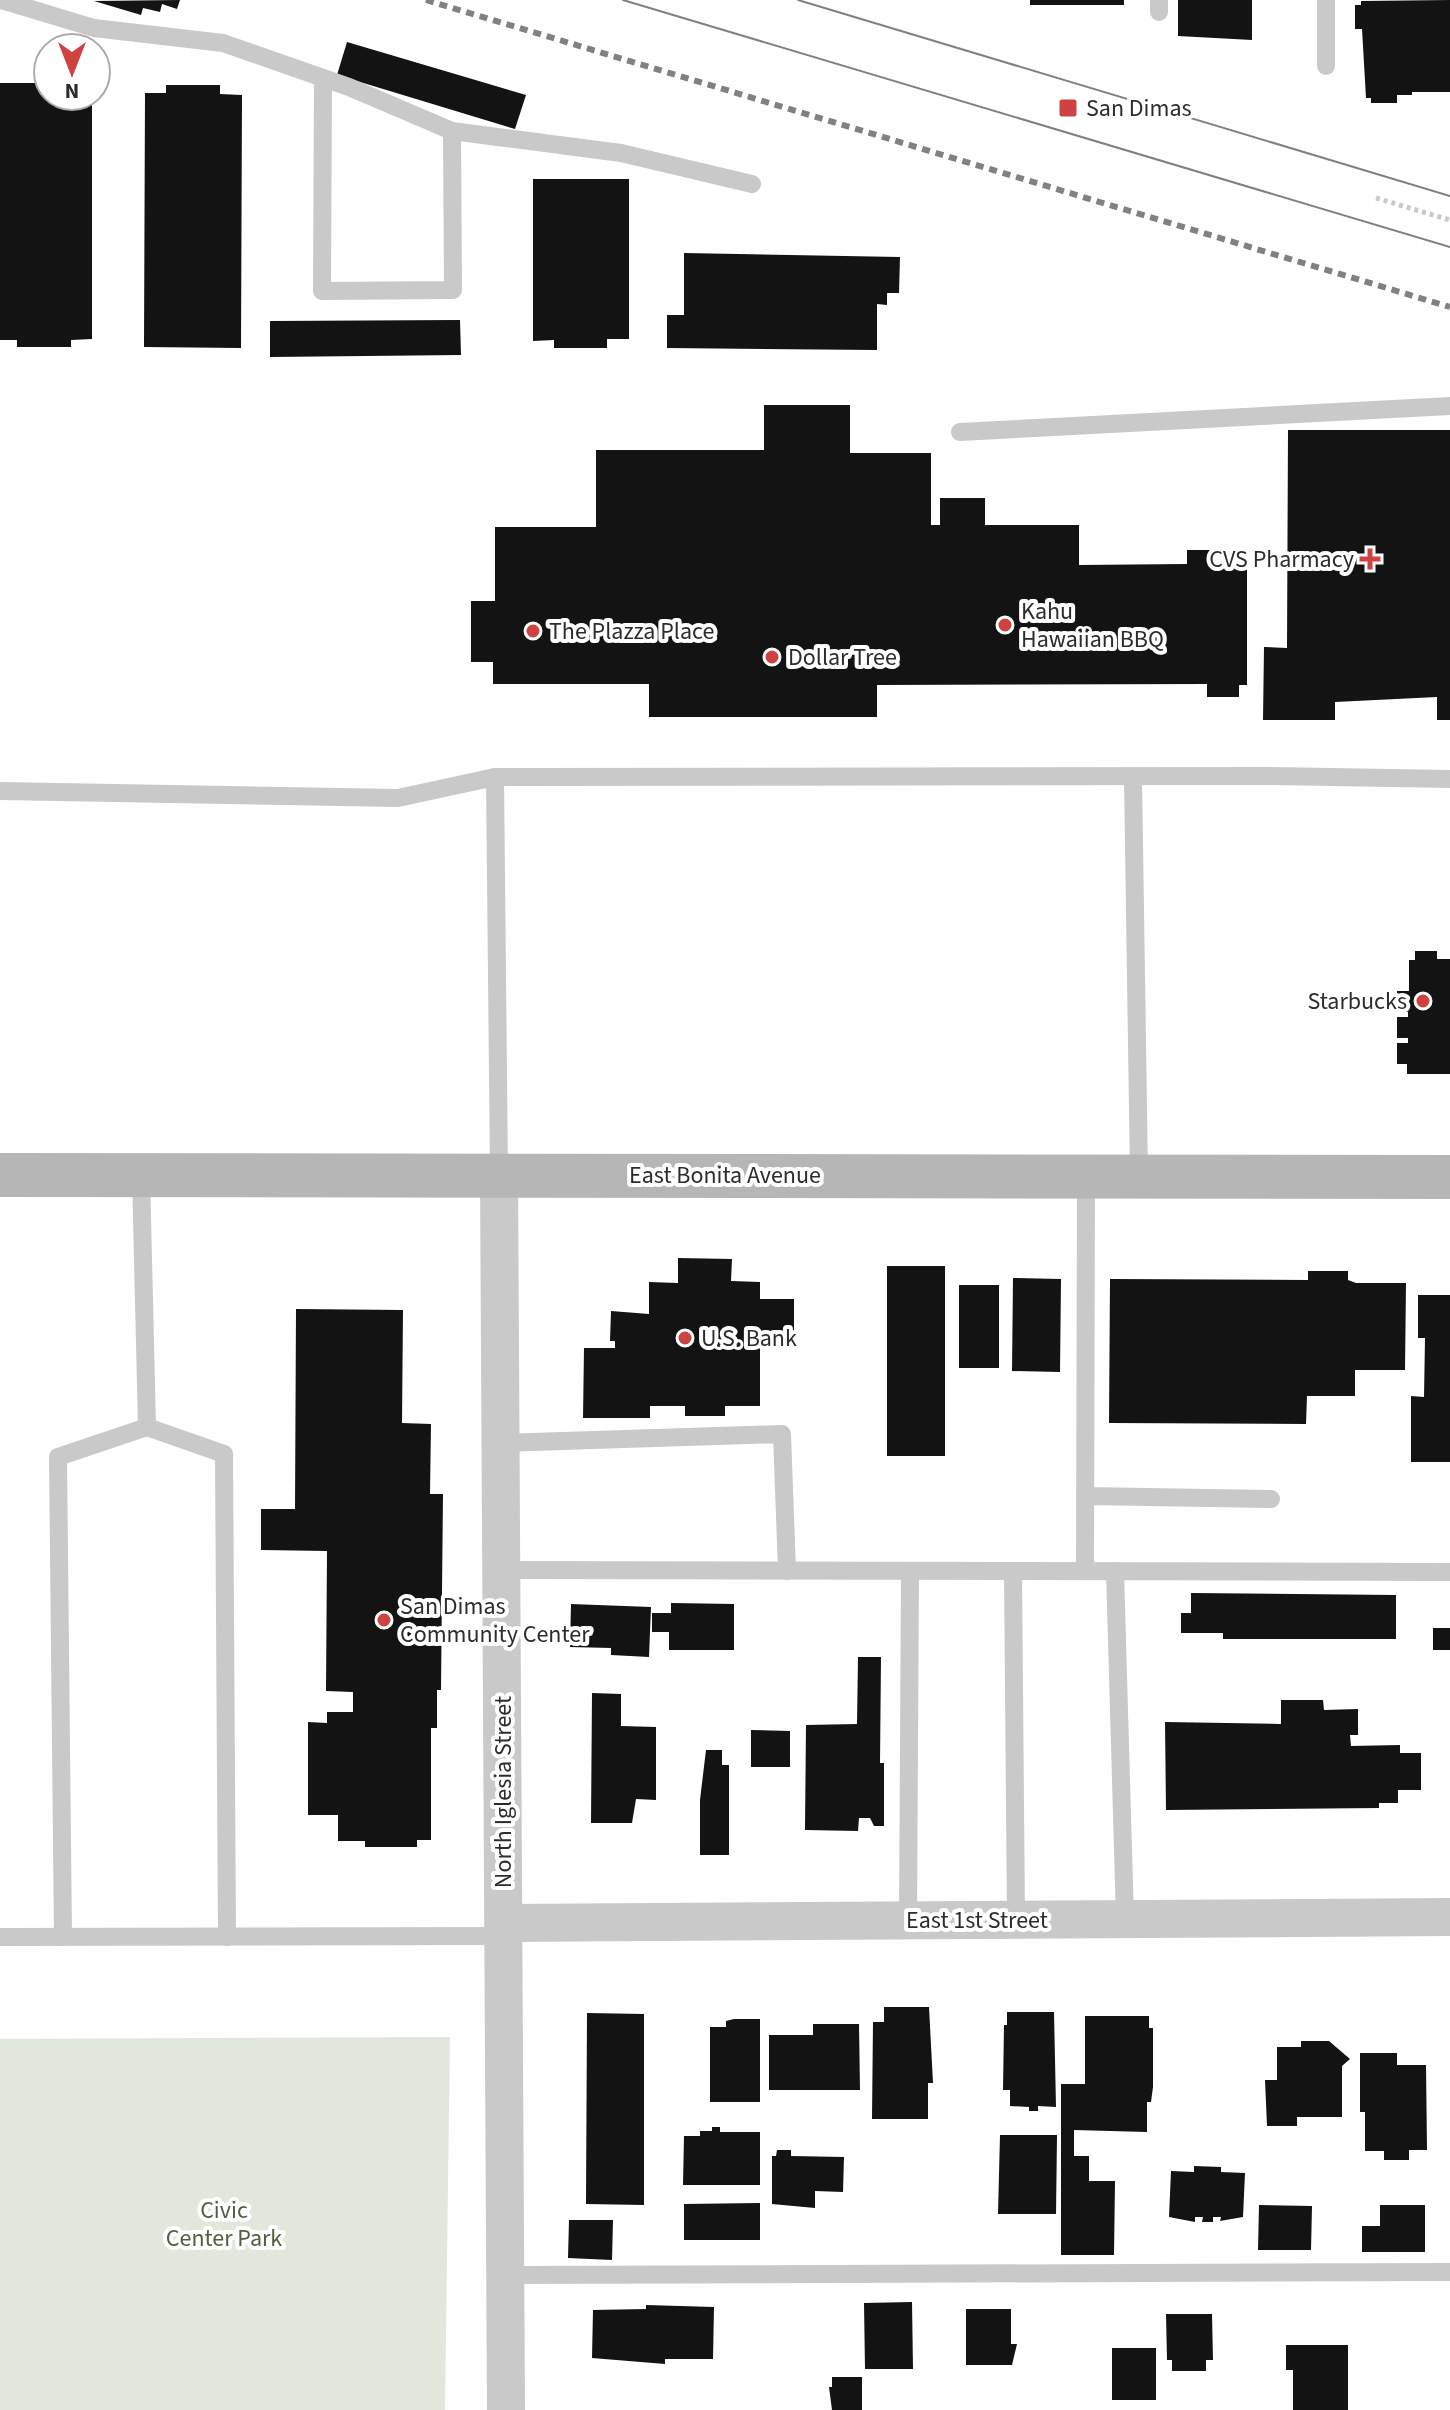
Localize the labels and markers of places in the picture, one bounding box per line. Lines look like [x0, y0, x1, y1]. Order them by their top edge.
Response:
place label: San Dimas [1086, 91, 1192, 126]
marker: San Dimas [1057, 97, 1079, 119]
place label: CVS Pharmacy [1209, 542, 1354, 577]
marker: CVS Pharmacy [1361, 550, 1379, 568]
place label: Kahu Hawaiian BBQ [1021, 594, 1164, 657]
place label: The Plazza Place [549, 614, 714, 649]
marker: Kahu Hawaiian BBQ [996, 616, 1014, 634]
marker: The Plazza Place [524, 622, 542, 640]
place label: Dollar Tree [788, 640, 897, 675]
marker: Dollar Tree [763, 648, 781, 666]
place label: Starbucks [1308, 984, 1407, 1019]
marker: Starbucks [1414, 992, 1432, 1010]
place label: U.S. Bank [701, 1321, 797, 1356]
marker: U.S. Bank [676, 1329, 694, 1347]
place label: San Dimas Community Center [400, 1589, 590, 1652]
marker: San Dimas Community Center [375, 1611, 393, 1629]

